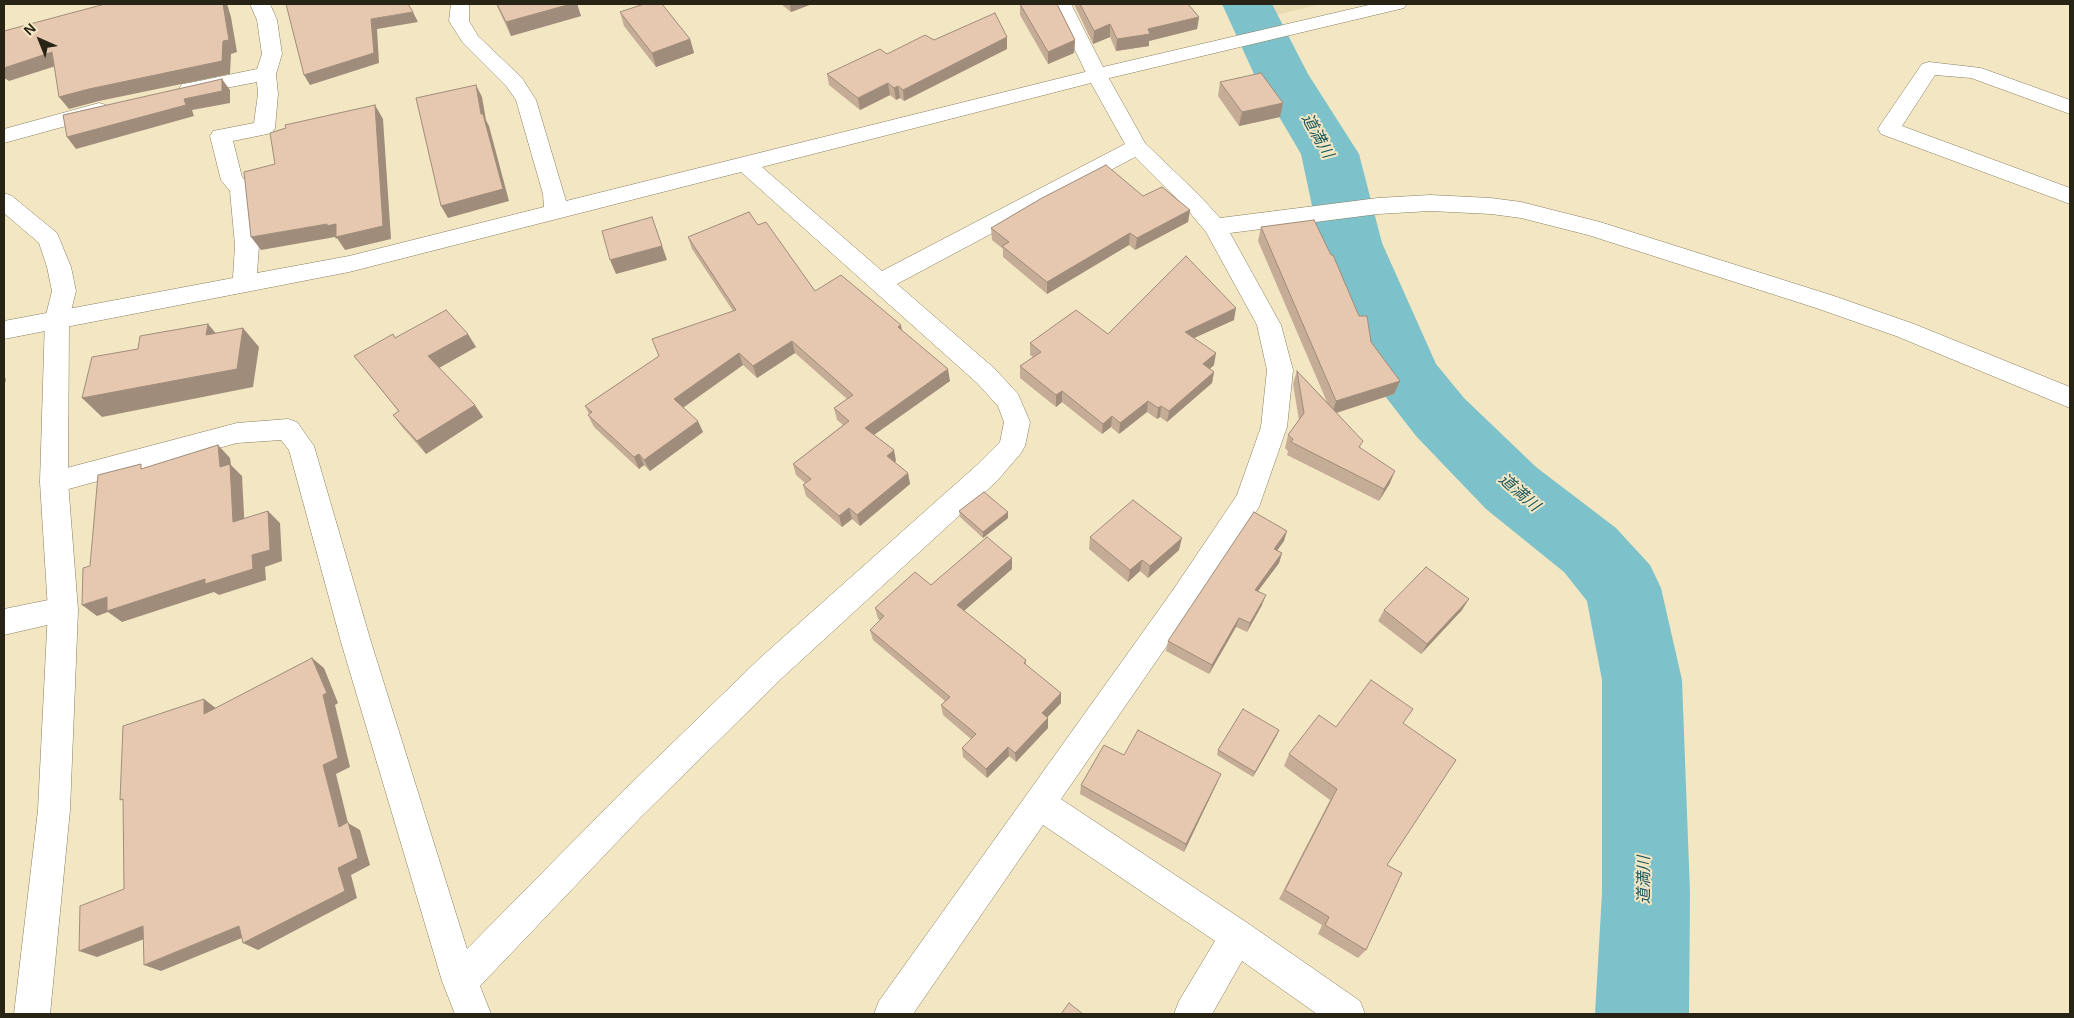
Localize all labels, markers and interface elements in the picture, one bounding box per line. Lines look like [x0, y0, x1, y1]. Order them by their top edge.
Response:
north arrow [15, 15, 65, 65]
text: N [20, 20, 39, 38]
water label: 道満川 [1297, 110, 1337, 162]
water label: 道満川 [1495, 470, 1543, 516]
water label: 道満川 [1635, 856, 1655, 904]

